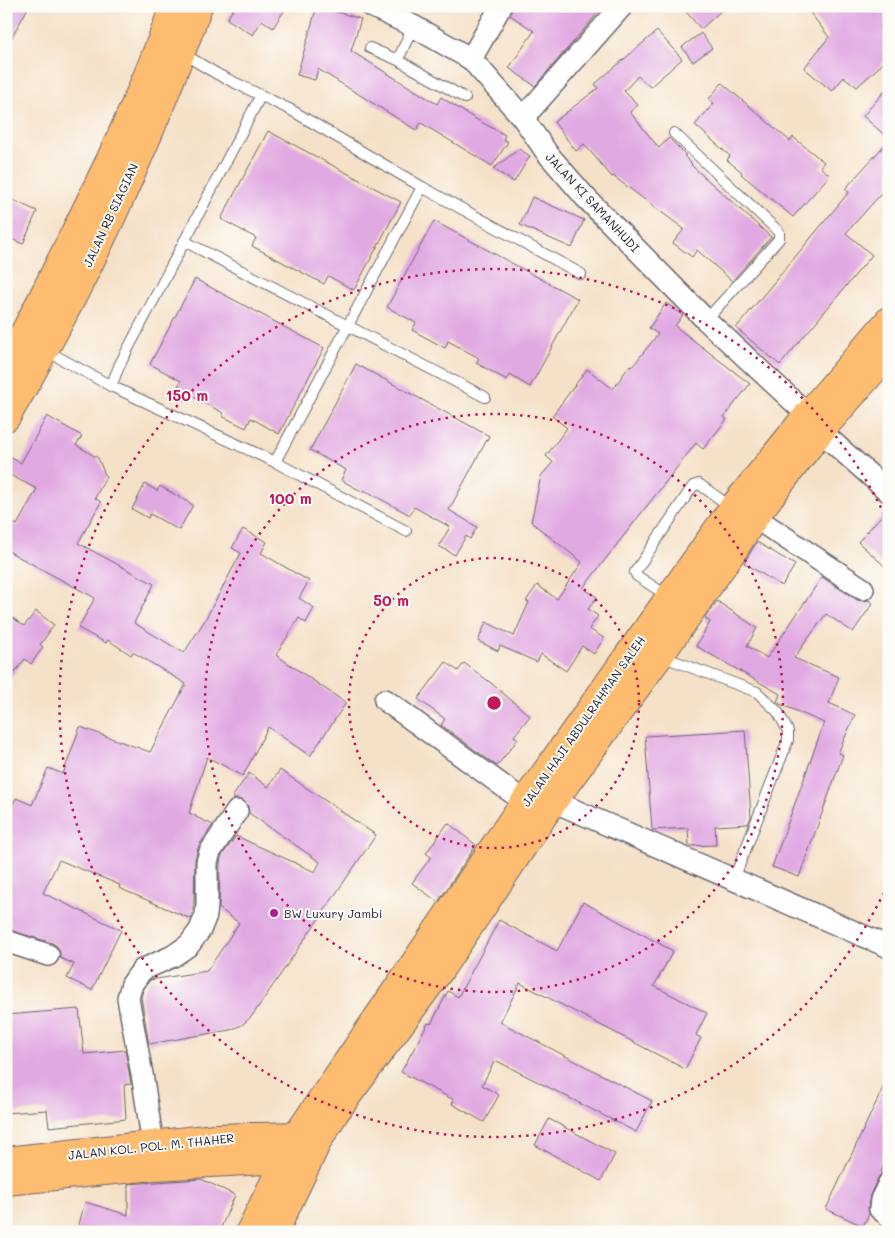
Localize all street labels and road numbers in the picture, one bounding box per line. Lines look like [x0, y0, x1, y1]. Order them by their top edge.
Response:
street label: JALAN KI SAMANHUDI [543, 149, 643, 255]
street label: JALAN RB SIAGIAN [79, 160, 141, 270]
street label: JALAN HAJI ABDULRAHMAN SALEH [518, 632, 648, 810]
street label: JALAN KOL. POL. M. THAHER [67, 1129, 235, 1163]

